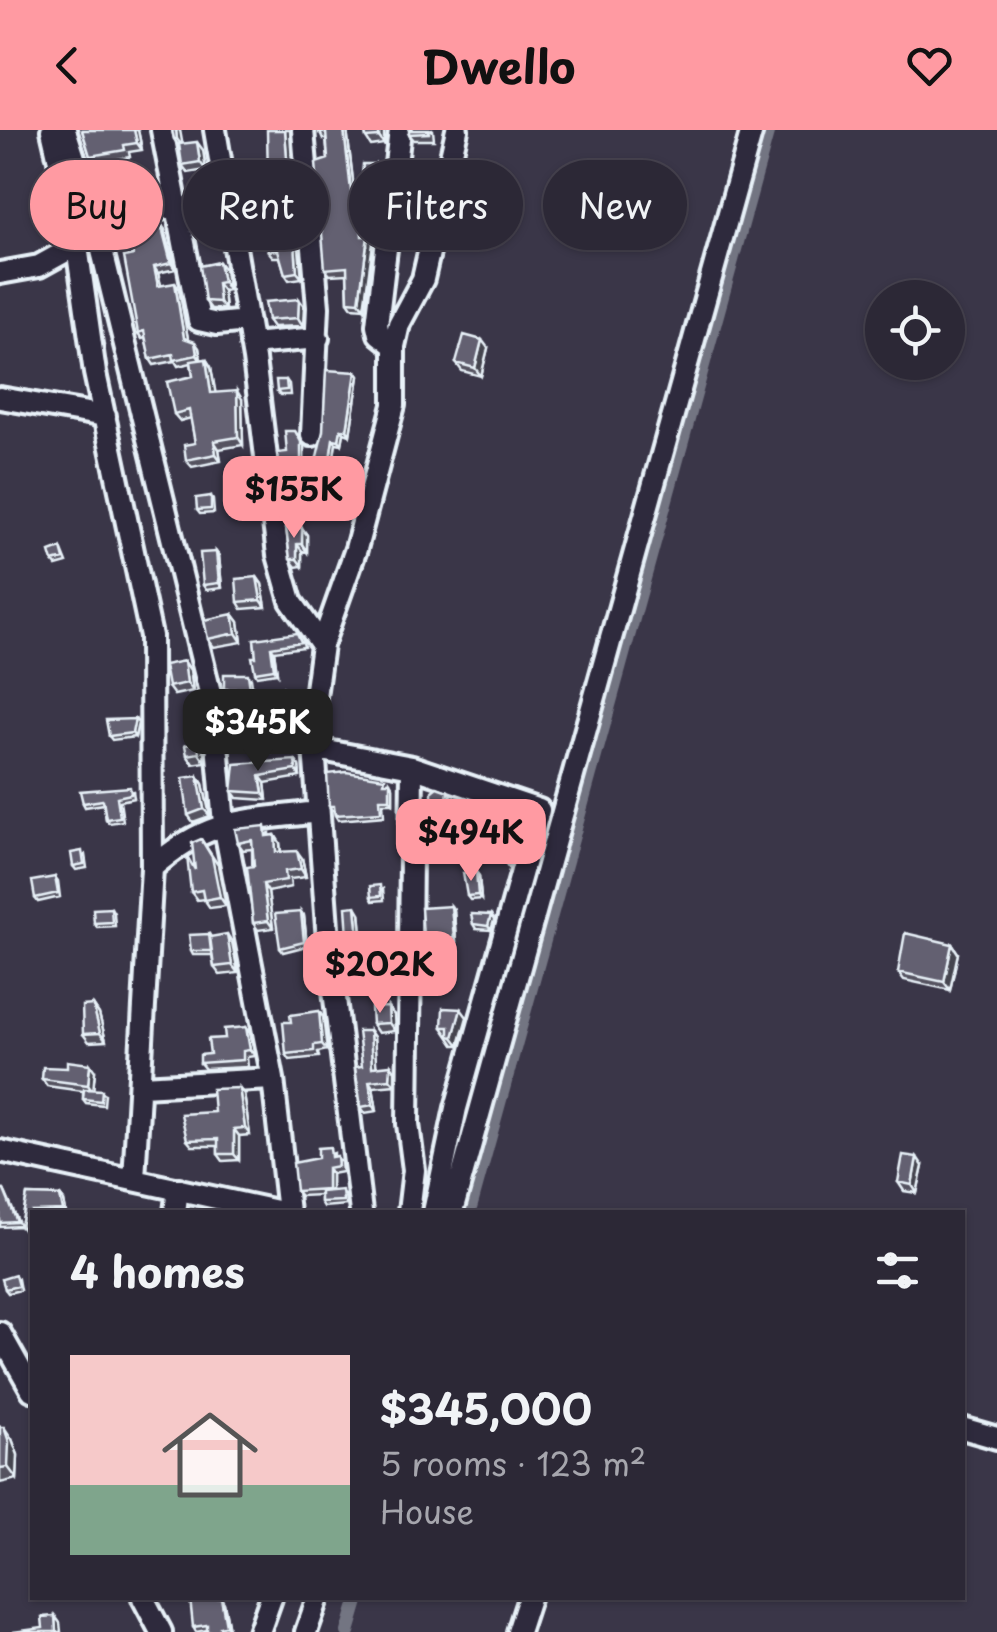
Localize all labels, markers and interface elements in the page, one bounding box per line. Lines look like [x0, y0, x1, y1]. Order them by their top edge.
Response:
text: Dwello [422, 31, 575, 99]
icon: back [40, 38, 95, 93]
icon: heart [902, 38, 957, 93]
chip: Buy [30, 160, 163, 250]
chip: Rent [183, 160, 329, 250]
chip: Filters [349, 160, 523, 250]
chip: New [543, 160, 687, 250]
map controls [865, 280, 965, 380]
button: locate [865, 280, 965, 380]
pin: $155K [224, 456, 364, 541]
text: $155K [245, 464, 343, 512]
pin: $345K [188, 689, 328, 774]
text: $345K [205, 697, 311, 745]
pin: $494K [401, 799, 541, 884]
text: $494K [418, 807, 524, 855]
pin: $202K [310, 931, 450, 1016]
text: $202K [325, 939, 435, 987]
text: 4 homes [70, 1239, 245, 1302]
icon: filters [870, 1243, 925, 1298]
text: $345,000 [380, 1376, 592, 1439]
icon: home [150, 1395, 270, 1515]
text: 5 rooms · 123 m² [380, 1439, 646, 1487]
text: House [380, 1487, 474, 1535]

